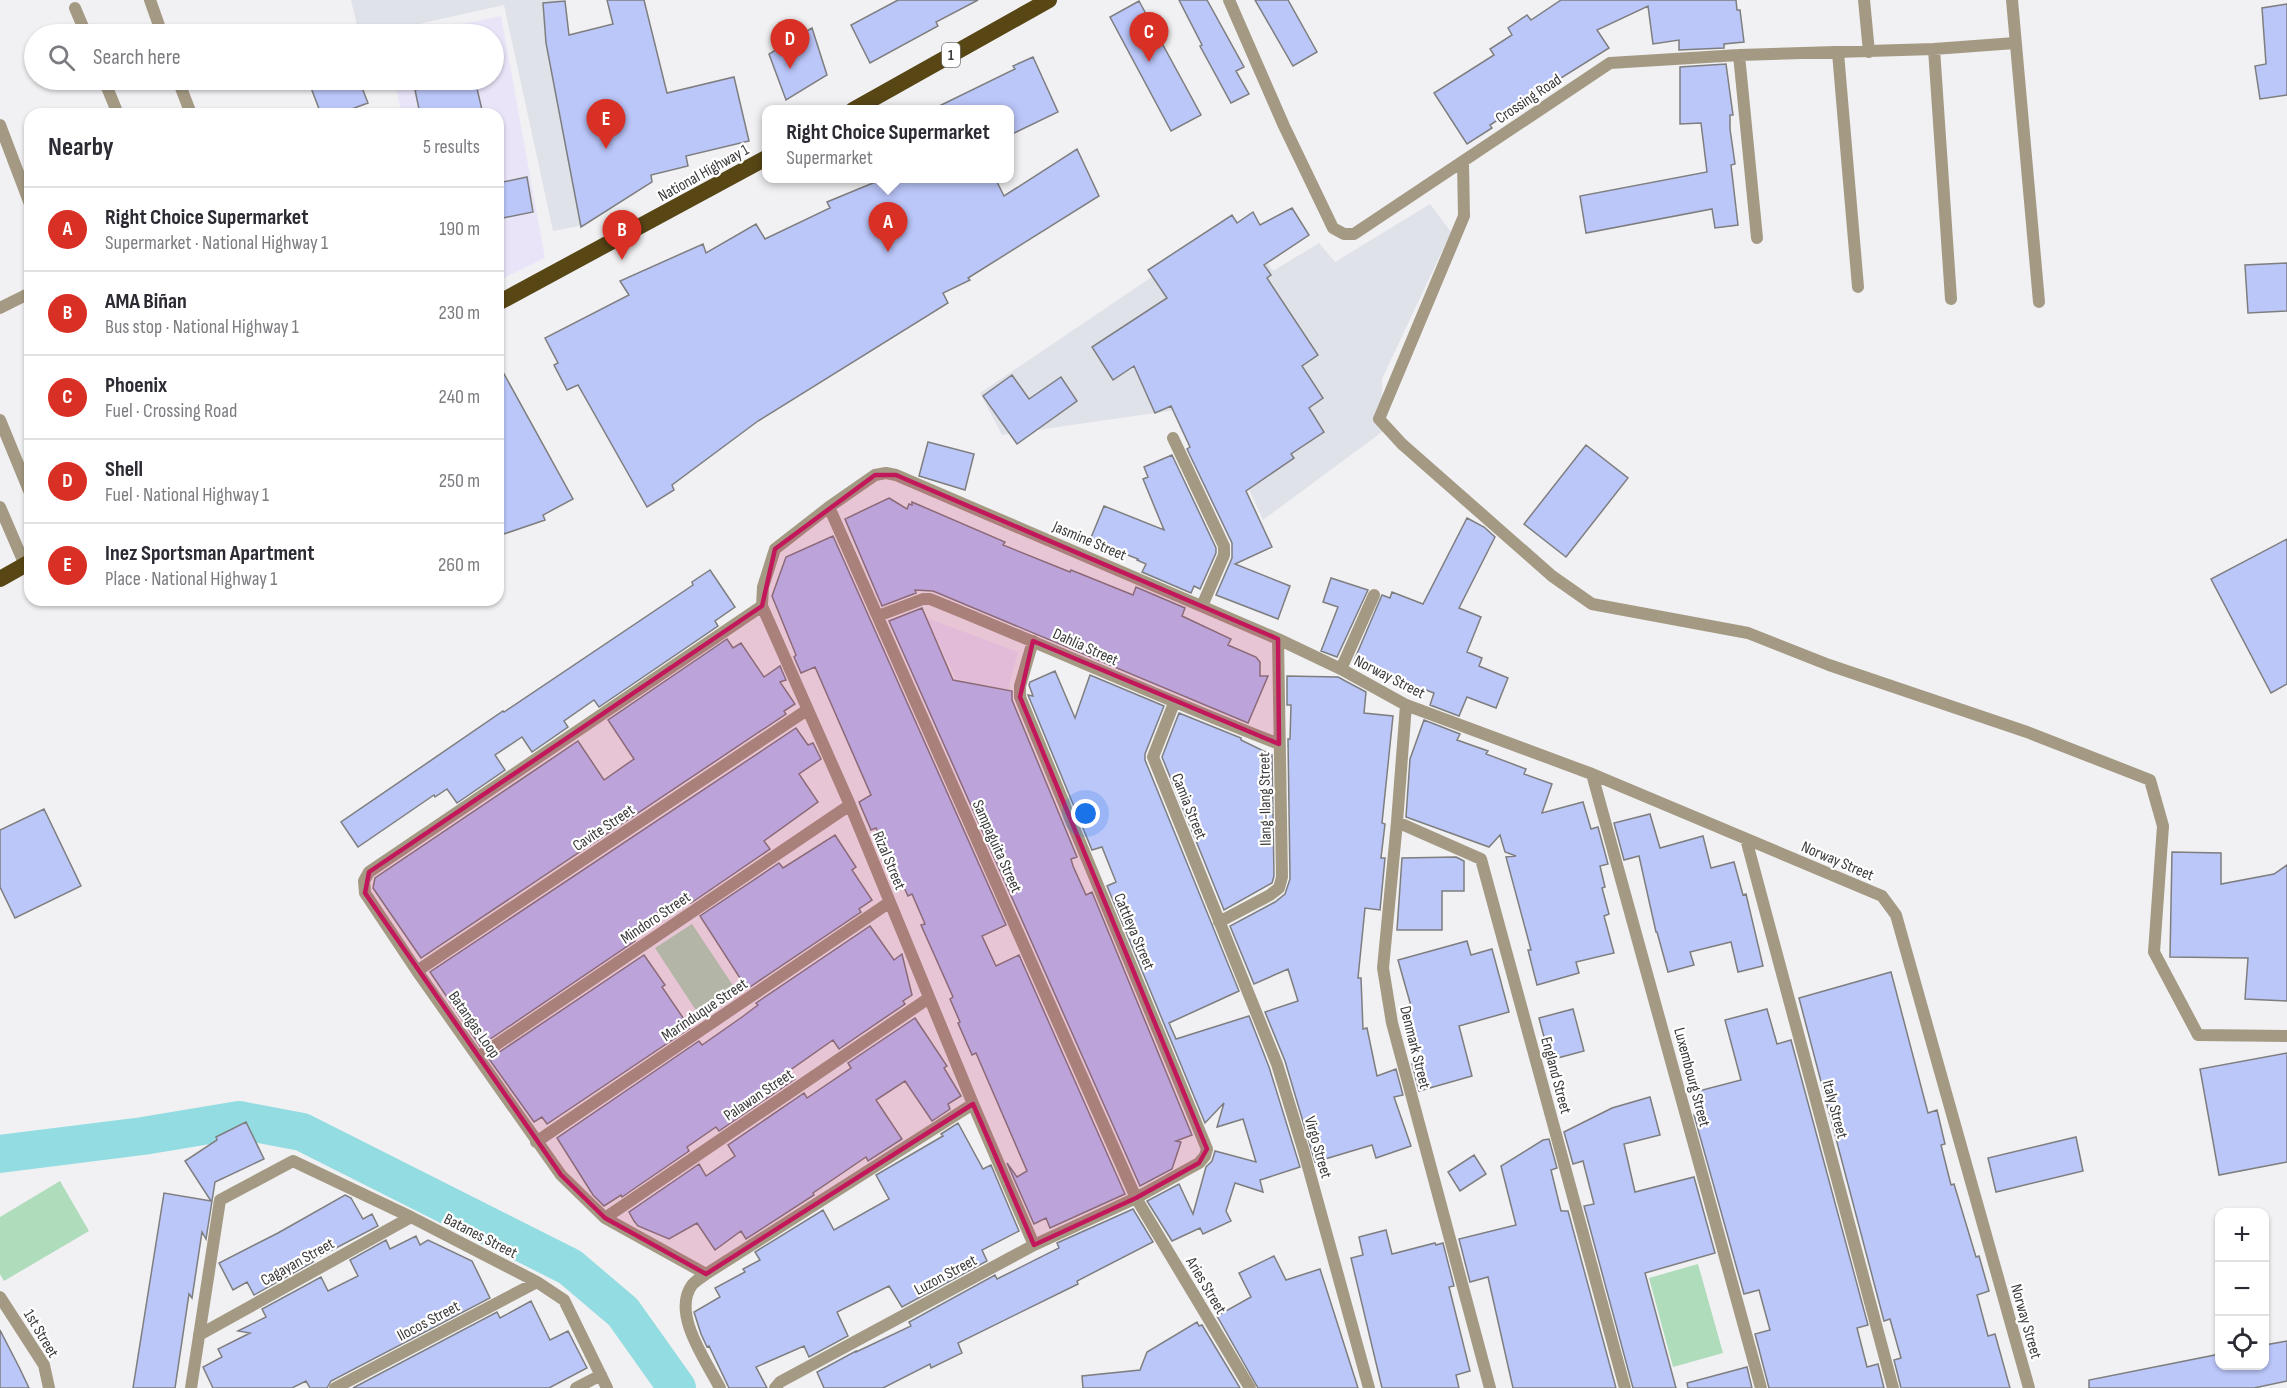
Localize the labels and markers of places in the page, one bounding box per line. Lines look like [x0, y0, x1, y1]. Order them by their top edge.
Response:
pin: C [1130, 13, 1168, 62]
pin: D [770, 20, 810, 69]
pin: E [586, 100, 626, 149]
pin: A [868, 202, 908, 252]
pin: B [602, 210, 642, 260]

